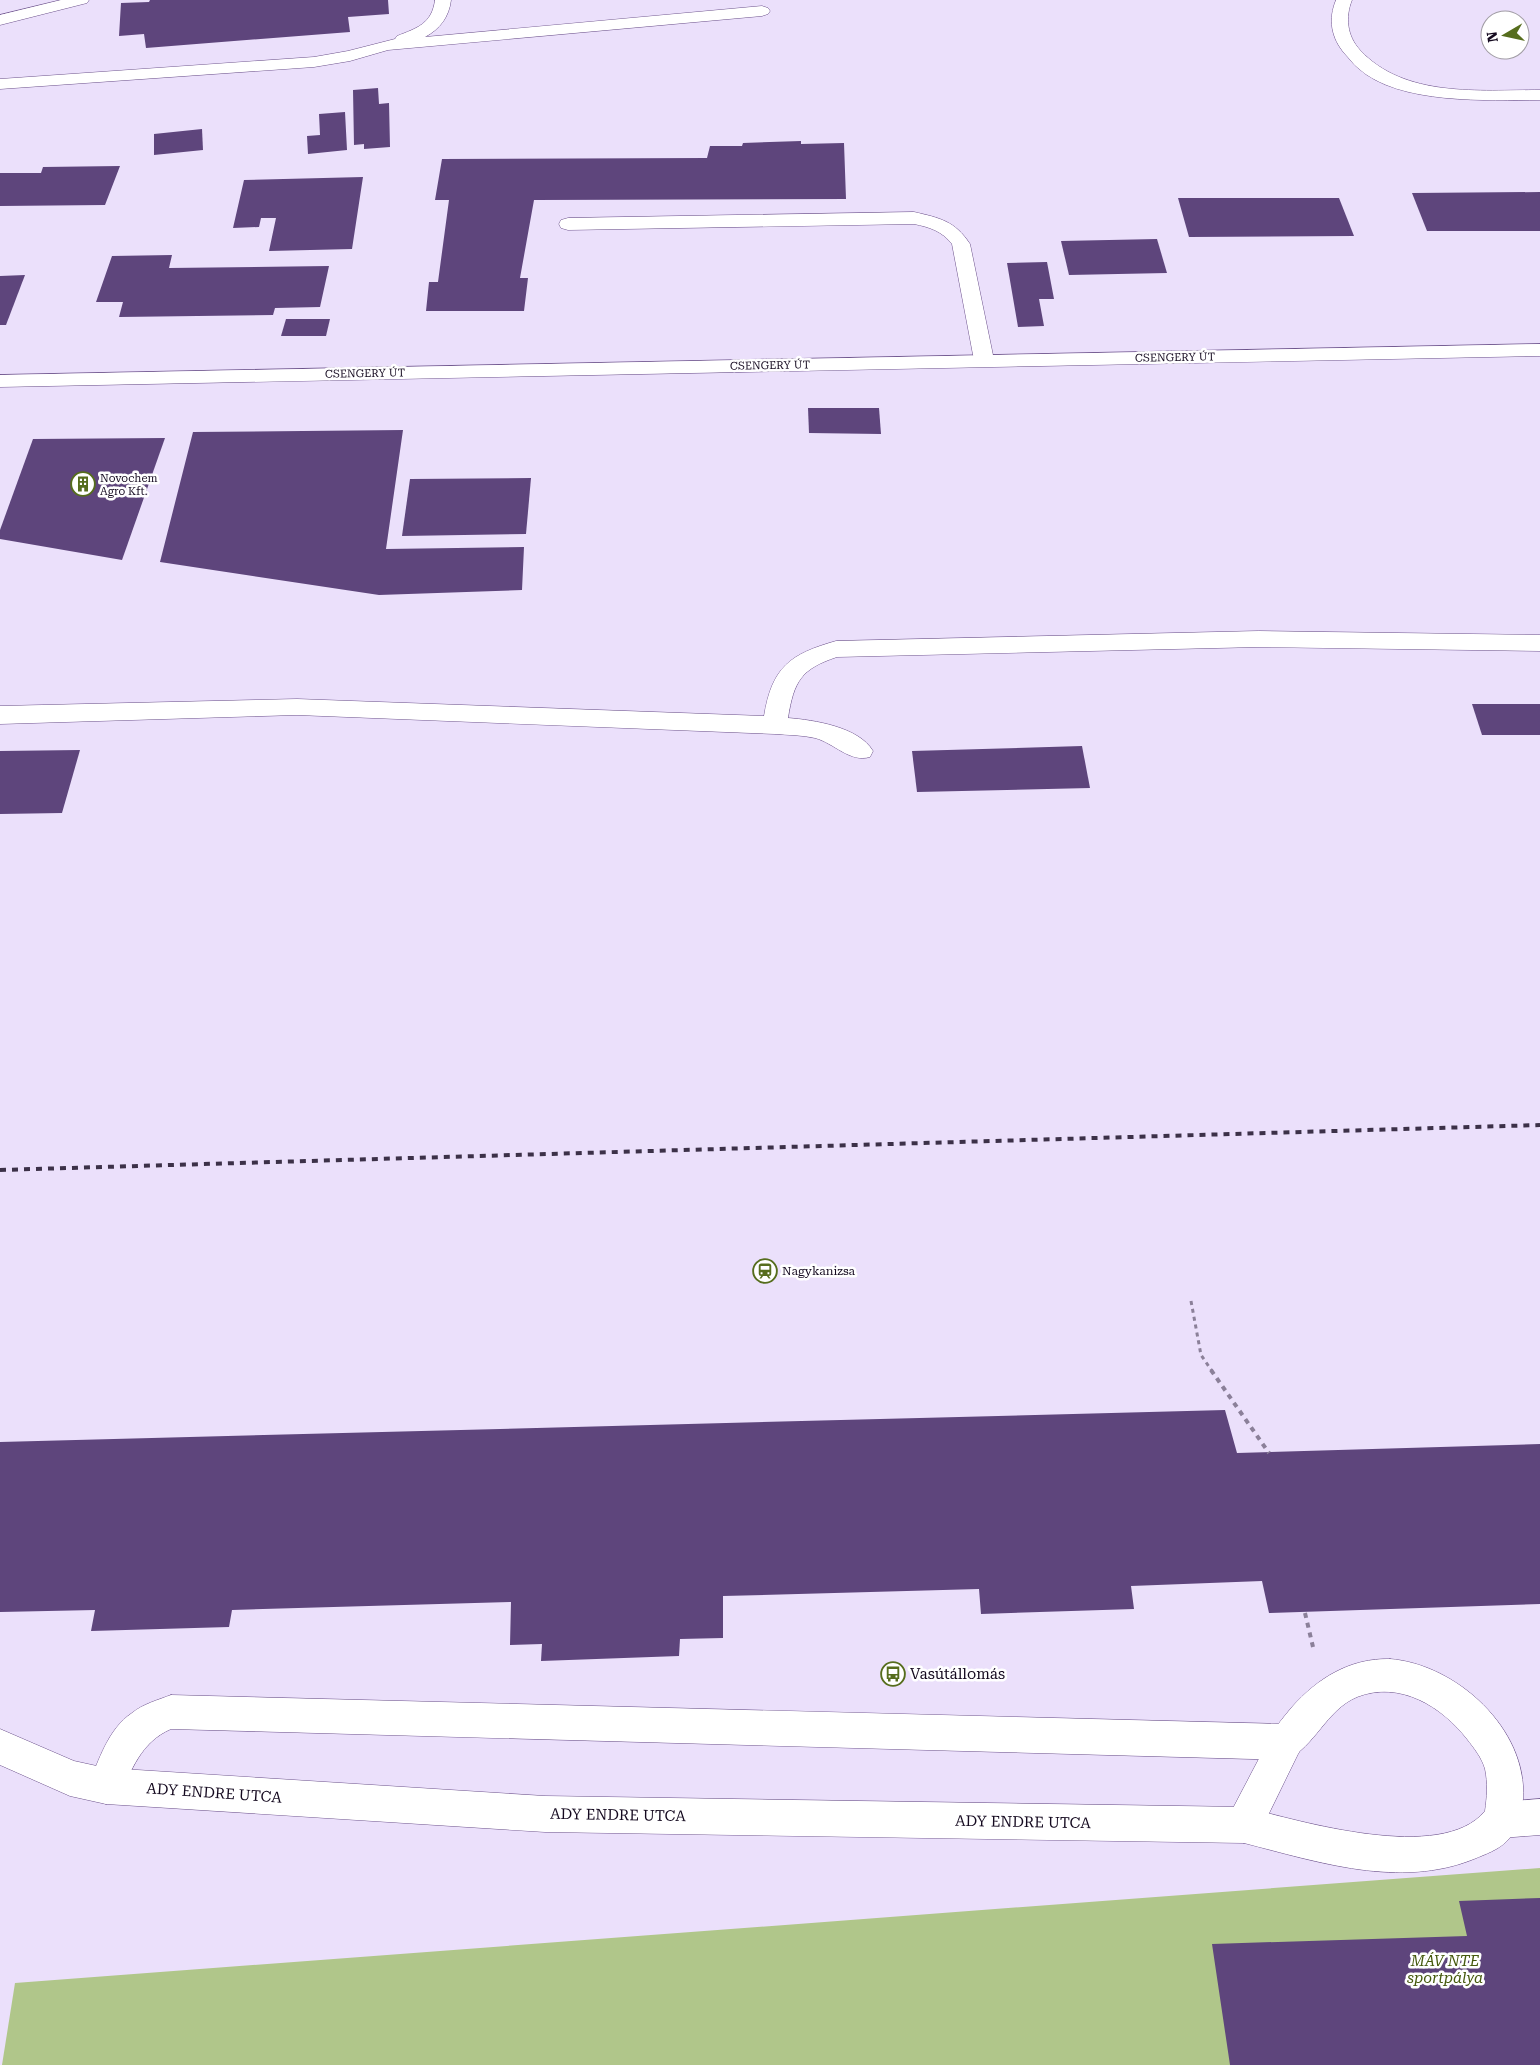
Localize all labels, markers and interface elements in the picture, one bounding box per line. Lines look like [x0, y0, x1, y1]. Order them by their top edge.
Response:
north arrow [1480, 10, 1530, 60]
text: N [1483, 30, 1501, 44]
street label: CSENGERY ÚT [1135, 349, 1215, 365]
street label: CSENGERY ÚT [730, 357, 810, 373]
street label: CSENGERY ÚT [325, 365, 405, 381]
building icon: Novochem Agro Kft. [70, 471, 96, 497]
place label: Novochem Agro Kft. [100, 472, 157, 498]
station icon: Nagykanizsa [752, 1258, 778, 1284]
place label: Nagykanizsa [782, 1264, 856, 1278]
bus stop icon: Vasútállomás [880, 1661, 906, 1687]
place label: Vasútállomás [910, 1665, 1005, 1683]
street label: ADY ENDRE UTCA [146, 1779, 283, 1807]
street label: ADY ENDRE UTCA [550, 1805, 687, 1825]
street label: ADY ENDRE UTCA [955, 1812, 1092, 1832]
park label: MÁV NTE sportpálya [1407, 1952, 1483, 1987]

